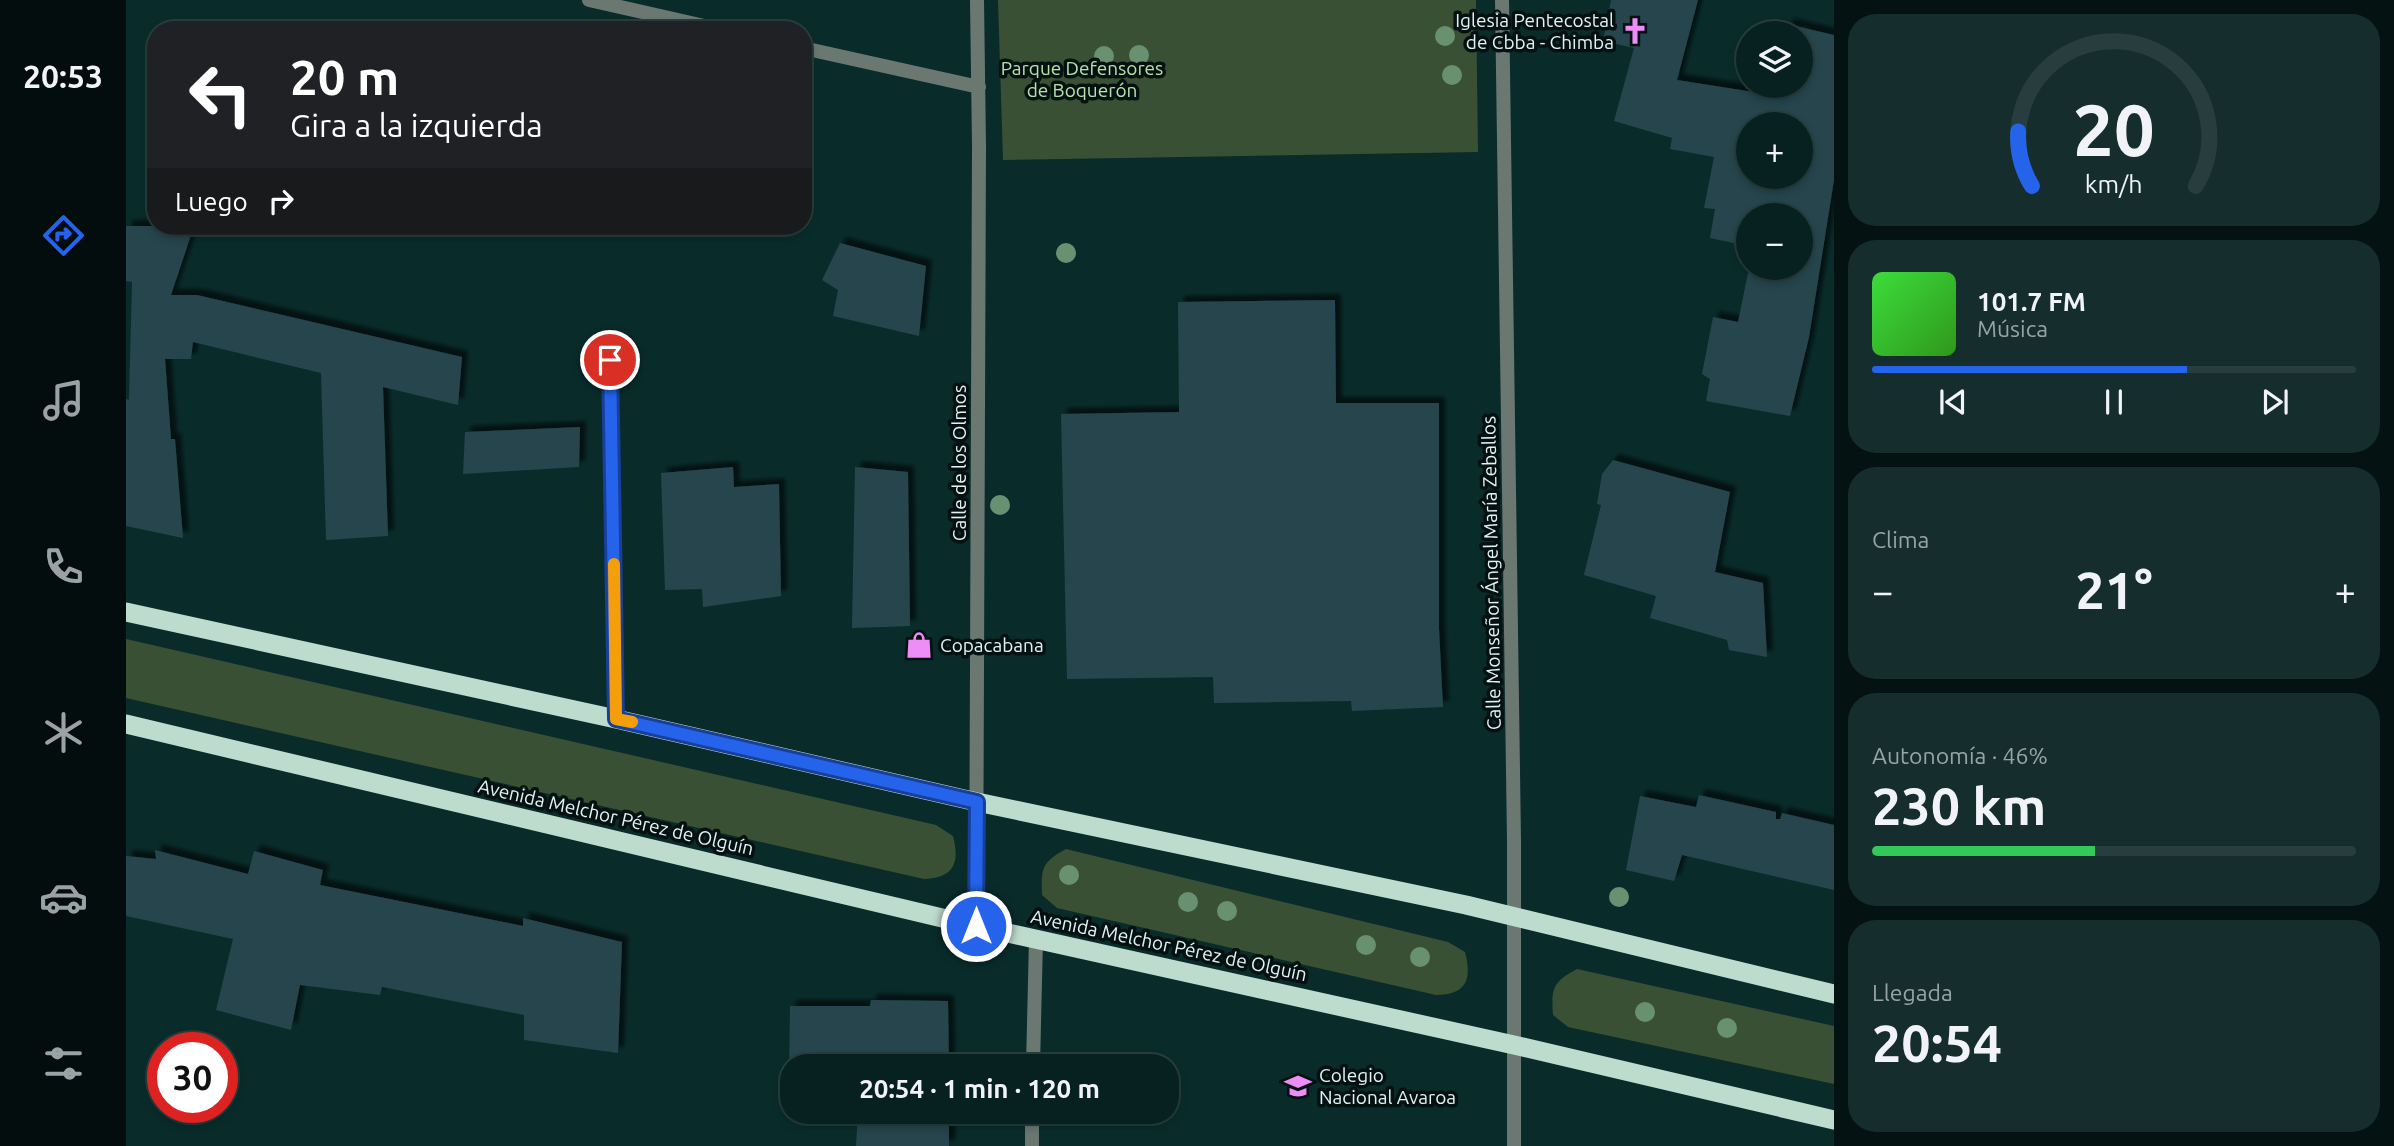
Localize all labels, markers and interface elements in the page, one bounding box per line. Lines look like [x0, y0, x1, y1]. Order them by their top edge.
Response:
place label: Iglesia Pentecostal de Cbba - Chimba [1455, 9, 1614, 53]
church icon: Iglesia Pentecostal de Cbba - Chimba [1620, 16, 1650, 46]
map controls [1736, 21, 1813, 280]
button: layers [1736, 21, 1813, 98]
icon: left [175, 49, 266, 140]
text: 20 m [290, 49, 399, 104]
park label: Parque Defensores de Boquerón [1001, 57, 1163, 101]
text: 20:53 [23, 58, 103, 94]
text: 20 [2073, 89, 2155, 171]
text: Gira a la izquierda [290, 107, 543, 143]
button: + [1736, 112, 1813, 189]
text: km/h [2085, 170, 2143, 198]
icon: right [262, 182, 300, 220]
text: Luego [175, 187, 248, 216]
button: − [1736, 203, 1813, 280]
icon: directions [39, 211, 88, 260]
text: 101.7 FM [1977, 287, 2086, 316]
text: Música [1977, 316, 2048, 341]
pin [580, 330, 640, 390]
icon: arrive [591, 341, 629, 379]
icon: music [39, 376, 88, 425]
icon: previous [1934, 383, 1972, 421]
icon: pause [2095, 383, 2133, 421]
icon: next [2256, 383, 2294, 421]
street label: Calle de los Olmos [948, 385, 970, 541]
street label: Calle Monseñor Ángel María Zeballos [1477, 416, 1505, 730]
text: Clima [1872, 527, 1929, 552]
icon: phone [39, 542, 88, 591]
text: 21° [2075, 561, 2153, 619]
text: − [1872, 570, 1893, 612]
text: + [2335, 570, 2356, 612]
shop icon: Copacabana [904, 630, 934, 660]
place label: Copacabana [940, 634, 1044, 656]
icon: climate [39, 708, 88, 757]
text: Autonomía · 46% [1872, 743, 2048, 768]
street label: Avenida Melchor Pérez de Olguín [476, 775, 756, 859]
text: 230 km [1872, 777, 2046, 835]
icon: car [39, 873, 88, 922]
position arrow [939, 889, 1013, 963]
street label: Avenida Melchor Pérez de Olguín [1029, 905, 1309, 985]
text: Llegada [1872, 980, 1953, 1005]
text: 20:54 [1872, 1014, 2002, 1072]
speed limit sign: 30 [147, 1032, 238, 1123]
icon: filters [39, 1039, 88, 1088]
place label: Colegio Nacional Avaroa [1319, 1064, 1456, 1108]
school or university icon: Colegio Nacional Avaroa [1283, 1071, 1313, 1101]
text: 20:54 · 1 min · 120 m [859, 1074, 1100, 1103]

